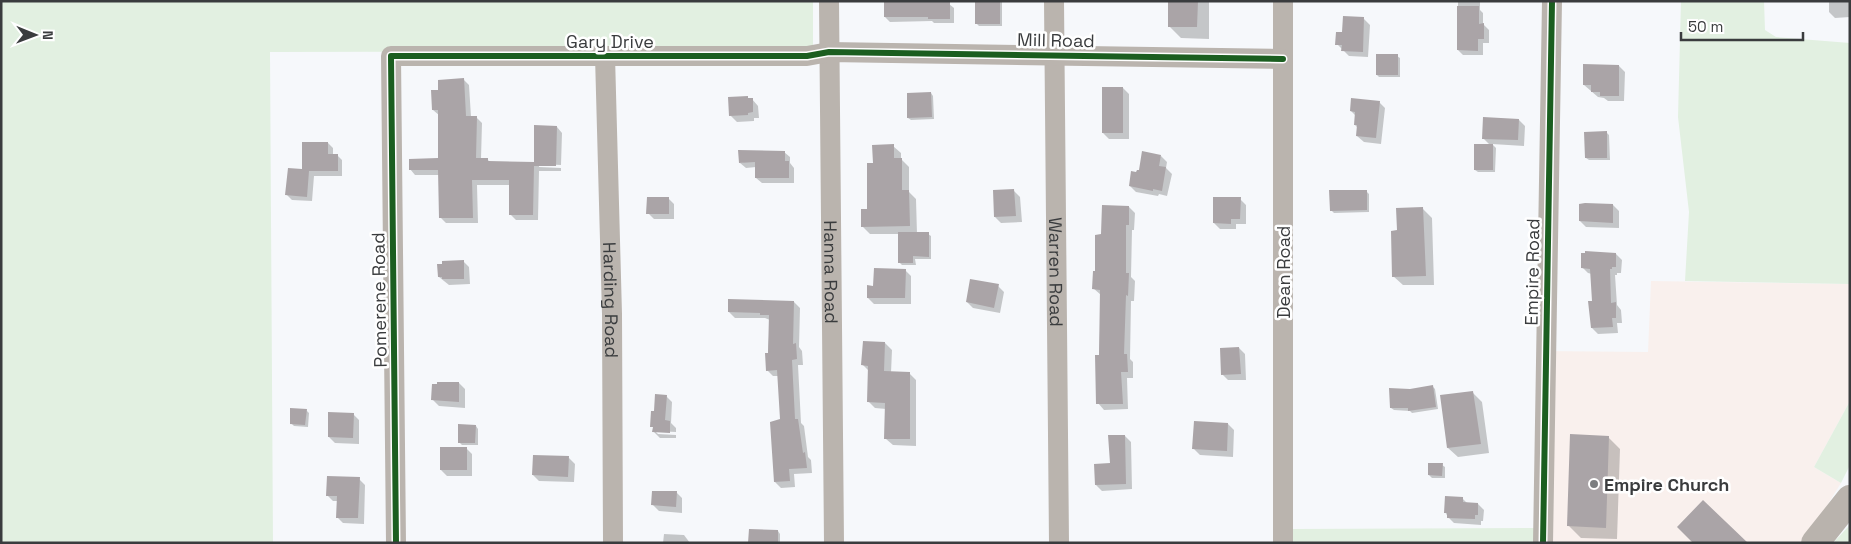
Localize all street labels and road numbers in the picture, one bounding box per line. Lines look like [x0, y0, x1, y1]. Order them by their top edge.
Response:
street label: Mill Road [1017, 28, 1095, 52]
street label: Gary Drive [566, 30, 654, 53]
street label: Warren Road [1044, 217, 1069, 327]
street label: Empire Road [1520, 218, 1544, 326]
street label: Hanna Road [820, 220, 843, 324]
street label: Dean Road [1272, 226, 1295, 318]
street label: Pomerene Road [366, 232, 392, 368]
street label: Harding Road [599, 242, 624, 358]

